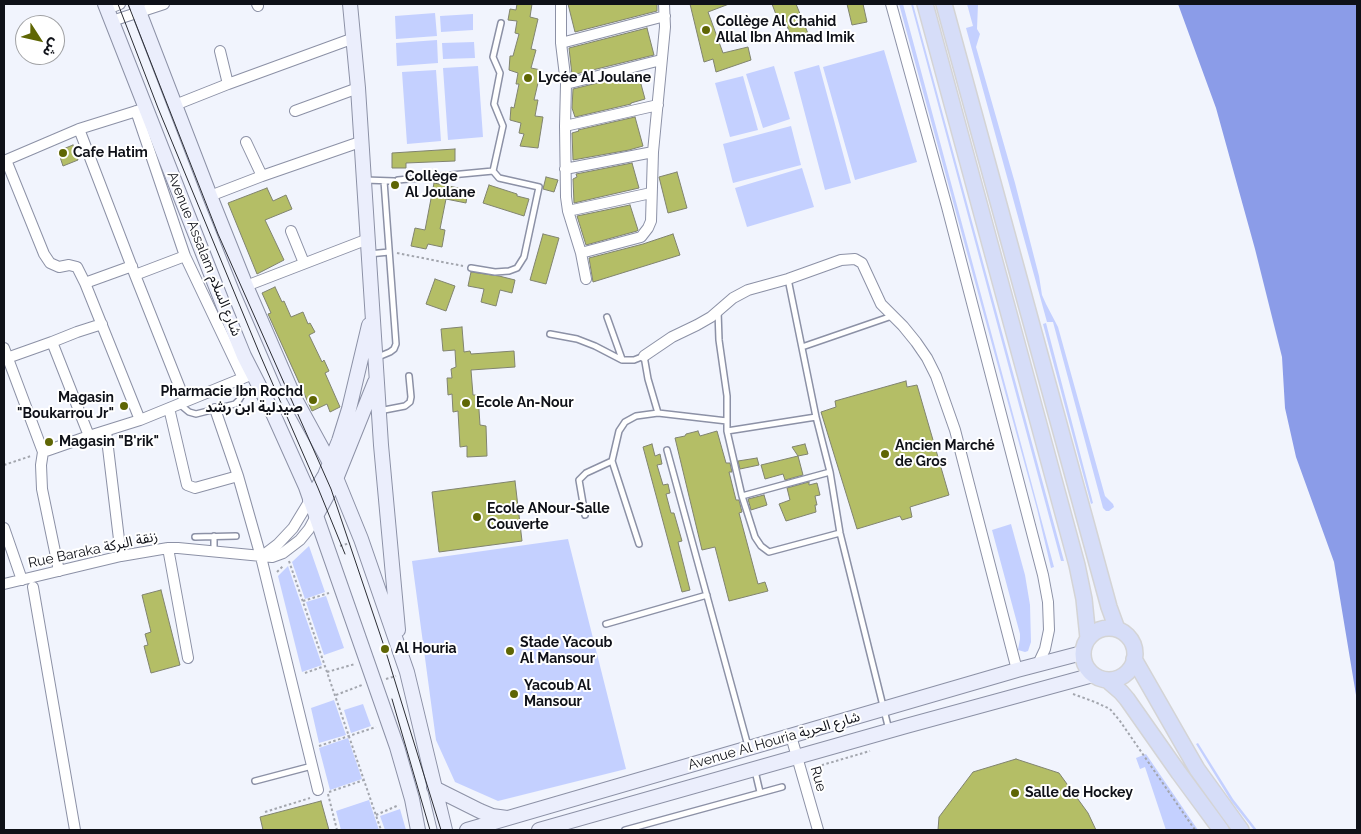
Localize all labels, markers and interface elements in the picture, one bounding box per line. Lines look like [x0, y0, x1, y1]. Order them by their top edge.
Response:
place label: Collège Al Chahid Allal Ibn Ahmad Imik [716, 14, 855, 46]
north arrow [15, 15, 65, 65]
marker: Collège Al Chahid Allal Ibn Ahmad Imik [700, 24, 712, 36]
text: ش [39, 36, 64, 60]
place label: Lycée Al Joulane [538, 70, 651, 86]
marker: Lycée Al Joulane [522, 72, 534, 84]
place label: Cafe Hatim [73, 145, 148, 161]
marker: Cafe Hatim [57, 147, 69, 159]
street label: Avenue Assalam شارع السلام [163, 169, 245, 339]
place label: Collège Al Joulane [405, 169, 475, 202]
marker: Collège Al Joulane [389, 179, 401, 191]
place label: Pharmacie Ibn Rochd صيدلية ابن رشد [160, 384, 303, 417]
place label: Magasin "Boukarrou Jr" [17, 390, 114, 422]
marker: Pharmacie Ibn Rochd صيدلية ابن رشد [307, 394, 319, 406]
place label: Ecole An-Nour [476, 395, 574, 411]
marker: Ecole An-Nour [460, 397, 472, 409]
marker: Magasin "Boukarrou Jr" [118, 400, 130, 412]
place label: Magasin "B'rik" [59, 434, 159, 450]
marker: Magasin "B'rik" [43, 436, 55, 448]
place label: Ancien Marché de Gros [895, 438, 995, 471]
marker: Ancien Marché de Gros [879, 448, 891, 460]
place label: Ecole ANour-Salle Couverte [487, 501, 610, 534]
marker: Ecole ANour-Salle Couverte [471, 511, 483, 523]
street label: Rue Baraka زنقة البركة [27, 528, 159, 572]
place label: Stade Yacoub Al Mansour [520, 635, 612, 668]
place label: Al Houria [395, 641, 457, 657]
marker: Al Houria [379, 643, 391, 655]
marker: Stade Yacoub Al Mansour [504, 645, 516, 657]
place label: Yacoub Al Mansour [524, 678, 591, 710]
marker: Yacoub Al Mansour [508, 688, 520, 700]
street label: Avenue Al Houria شارع الحرية [686, 708, 862, 774]
street label: Rue [806, 764, 830, 794]
place label: Salle de Hockey [1025, 785, 1133, 801]
marker: Salle de Hockey [1009, 787, 1021, 799]

